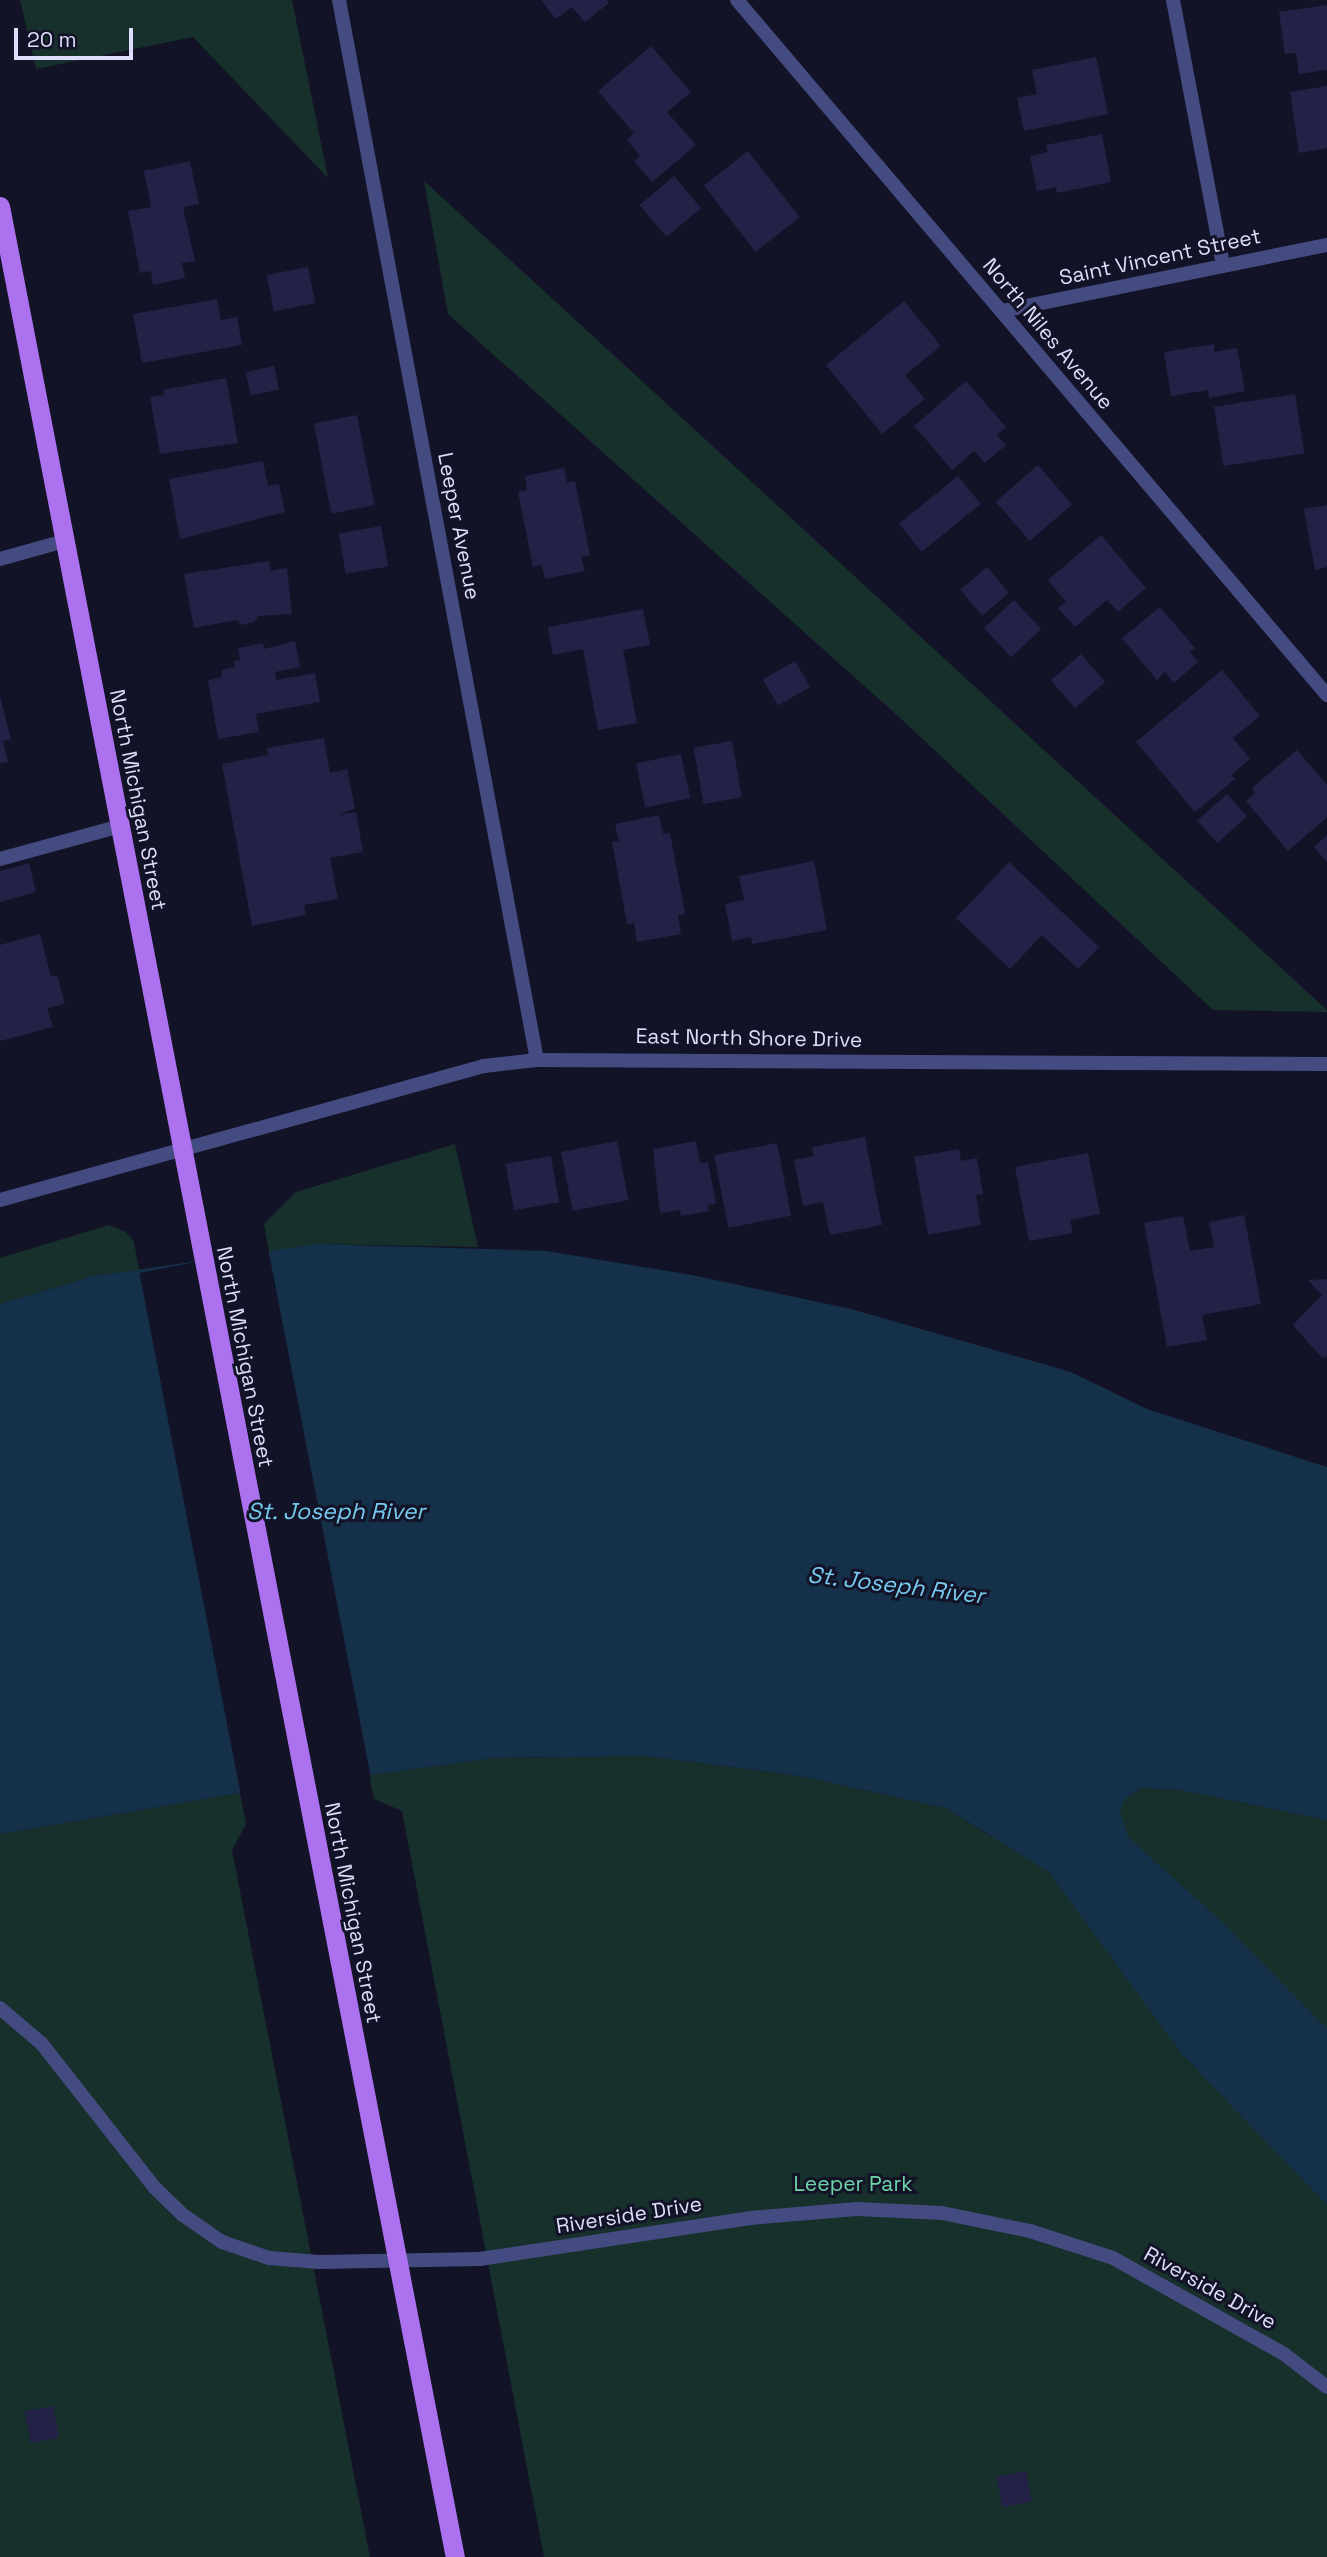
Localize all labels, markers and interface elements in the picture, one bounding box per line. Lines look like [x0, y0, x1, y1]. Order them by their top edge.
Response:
scale bar [18, 14, 136, 58]
text: 20 m [27, 26, 77, 53]
street label: Saint Vincent Street [1057, 223, 1263, 291]
street label: North Niles Avenue [977, 253, 1119, 415]
street label: Leeper Avenue [432, 450, 486, 602]
street label: North Michigan Street [104, 687, 172, 913]
street label: East North Shore Drive [635, 1023, 863, 1053]
street label: North Michigan Street [211, 1244, 279, 1470]
water label: St. Joseph River [247, 1497, 425, 1525]
water label: St. Joseph River [806, 1560, 986, 1610]
street label: North Michigan Street [319, 1800, 387, 2026]
park label: Leeper Park [793, 2171, 913, 2197]
street label: Riverside Drive [554, 2191, 704, 2239]
street label: Riverside Drive [1139, 2241, 1281, 2335]

